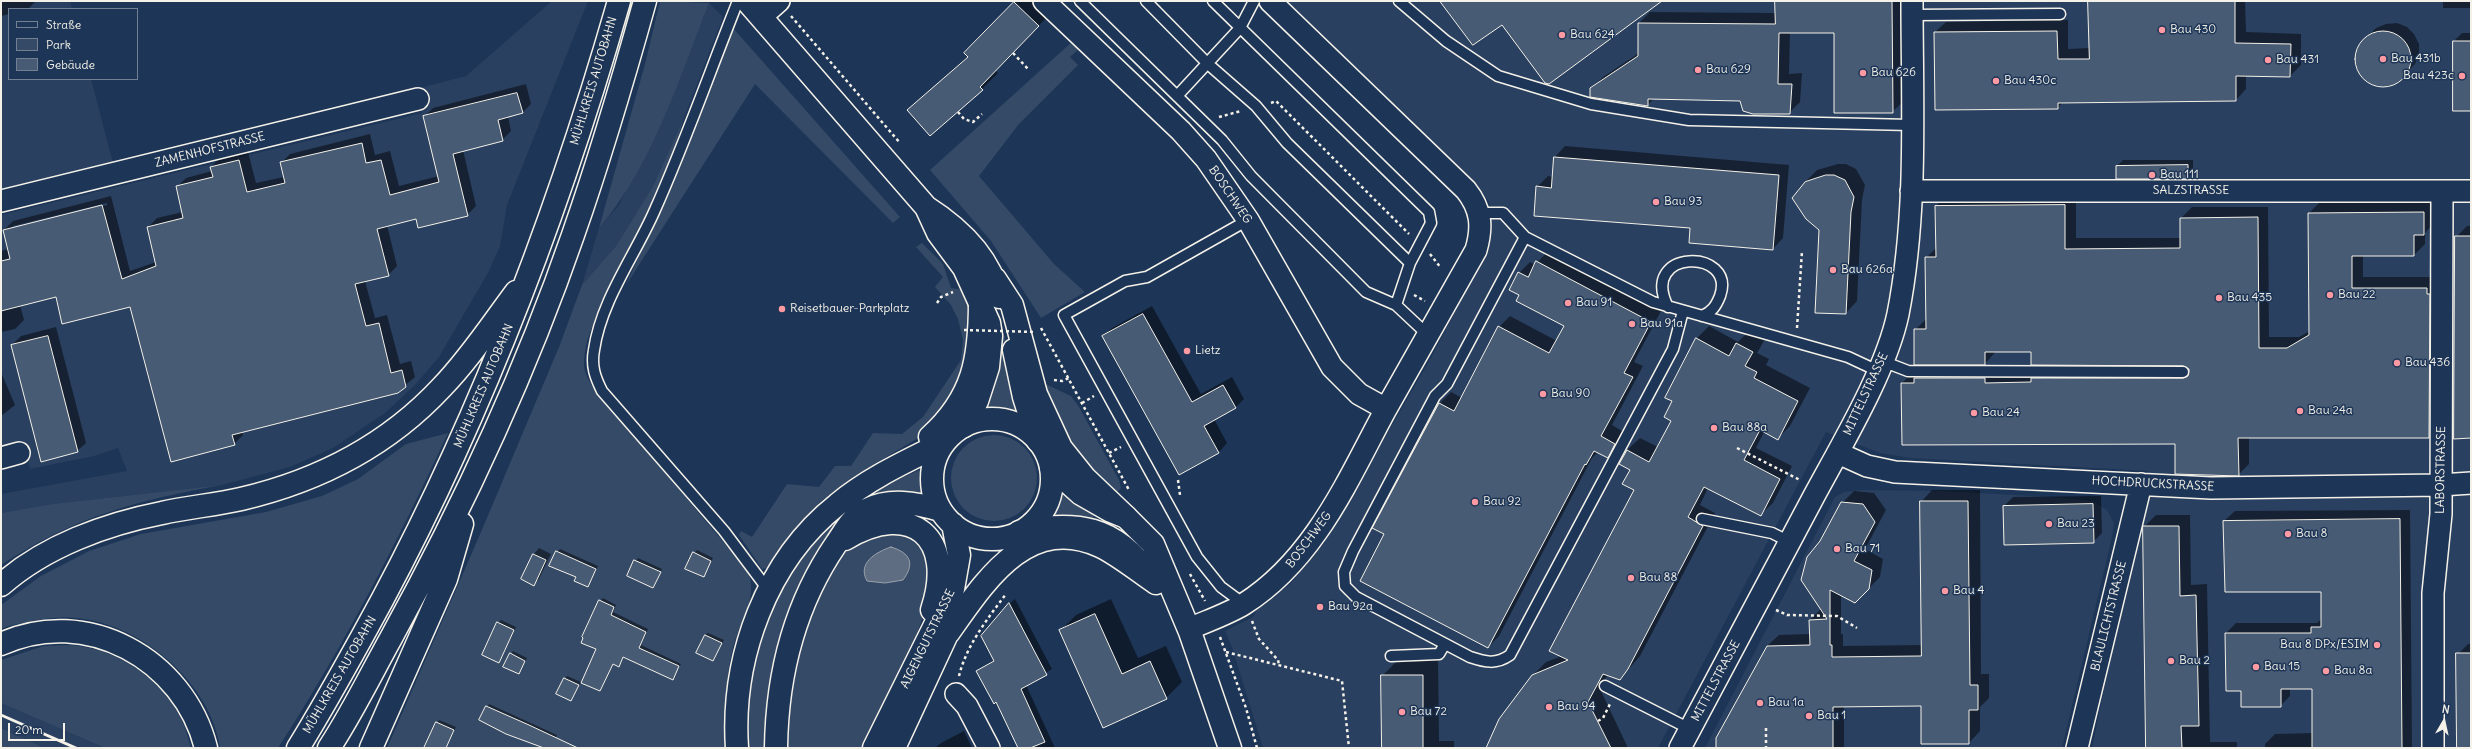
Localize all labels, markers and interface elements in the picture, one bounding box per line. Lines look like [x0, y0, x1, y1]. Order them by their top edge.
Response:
legend [8, 8, 138, 80]
street label: MÜHLKREIS AUTOBAHN [568, 15, 620, 147]
text: Straße [46, 17, 81, 32]
place label: Bau 430 [2170, 23, 2216, 37]
marker: Bau 430 [2157, 25, 2167, 35]
place label: Bau 624 [1570, 28, 1615, 42]
marker: Bau 624 [1557, 30, 1567, 40]
text: Park [46, 37, 71, 52]
place label: Bau 431b [2391, 52, 2441, 66]
place label: Bau 431 [2276, 53, 2319, 67]
marker: Bau 431b [2378, 54, 2388, 64]
marker: Bau 431 [2263, 55, 2273, 65]
text: Gebäude [46, 57, 95, 72]
place label: Bau 629 [1706, 63, 1751, 77]
marker: Bau 629 [1693, 65, 1703, 75]
place label: Bau 626 [1871, 66, 1916, 80]
marker: Bau 626 [1858, 68, 1868, 78]
place label: Bau 423c [2403, 69, 2454, 83]
marker: Bau 423c [2457, 71, 2467, 81]
place label: Bau 430c [2004, 74, 2056, 88]
marker: Bau 430c [1991, 76, 2001, 86]
street label: ZAMENHOFSTRASSE [153, 129, 267, 171]
street label: BOSCHWEG [1205, 163, 1255, 227]
place label: Bau 111 [2160, 168, 2199, 182]
marker: Bau 111 [2147, 170, 2157, 180]
street label: SALZSTRASSE [2153, 184, 2229, 198]
place label: Bau 93 [1664, 195, 1702, 209]
marker: Bau 93 [1651, 197, 1661, 207]
place label: Bau 626a [1841, 263, 1893, 277]
marker: Bau 626a [1828, 265, 1838, 275]
place label: Bau 22 [2338, 288, 2376, 302]
marker: Bau 22 [2325, 290, 2335, 300]
place label: Bau 435 [2227, 291, 2272, 305]
marker: Bau 435 [2214, 293, 2224, 303]
place label: Bau 91 [1576, 296, 1612, 310]
marker: Bau 91 [1563, 298, 1573, 308]
place label: Reisetbauer-Parkplatz [790, 302, 910, 316]
marker: Reisetbauer-Parkplatz [777, 304, 787, 314]
place label: Bau 91a [1640, 317, 1683, 331]
marker: Bau 91a [1627, 319, 1637, 329]
street label: MÜHLKREIS AUTOBAHN [451, 322, 517, 450]
place label: Lietz [1195, 344, 1220, 358]
marker: Lietz [1182, 346, 1192, 356]
street label: MITTELSTRASSE [1840, 350, 1892, 438]
place label: Bau 436 [2405, 356, 2450, 370]
marker: Bau 436 [2392, 358, 2402, 368]
place label: Bau 90 [1551, 387, 1590, 401]
marker: Bau 90 [1538, 389, 1548, 399]
place label: Bau 24a [2308, 404, 2353, 418]
place label: Bau 24 [1982, 406, 2020, 420]
marker: Bau 24a [2295, 406, 2305, 416]
marker: Bau 24 [1969, 408, 1979, 418]
place label: Bau 88a [1722, 421, 1767, 435]
marker: Bau 88a [1709, 423, 1719, 433]
street label: LABORSTRASSE [2433, 426, 2449, 514]
street label: HOCHDRUCKSTRASSE [2091, 474, 2215, 494]
place label: Bau 92 [1483, 495, 1521, 509]
marker: Bau 92 [1470, 497, 1480, 507]
street label: BOSCHWEG [1283, 509, 1335, 571]
place label: Bau 23 [2057, 517, 2095, 531]
marker: Bau 23 [2044, 519, 2054, 529]
place label: Bau 8 [2296, 527, 2327, 541]
marker: Bau 8 [2283, 529, 2293, 539]
place label: Bau 71 [1845, 542, 1880, 556]
marker: Bau 71 [1832, 544, 1842, 554]
street label: BLAULICHTSTRASSE [2088, 559, 2130, 673]
place label: Bau 88 [1639, 571, 1677, 585]
marker: Bau 88 [1626, 573, 1636, 583]
place label: Bau 4 [1953, 584, 1984, 598]
marker: Bau 4 [1940, 586, 1950, 596]
street label: AIGENGUTSTRASSE [898, 587, 958, 691]
place label: Bau 92a [1328, 600, 1373, 614]
marker: Bau 92a [1315, 602, 1325, 612]
street label: MÜHLKREIS AUTOBAHN [300, 614, 380, 736]
street label: MITTELSTRASSE [1689, 638, 1743, 724]
place label: Bau 8 DPx/ESIM [2280, 638, 2369, 652]
marker: Bau 8 DPx/ESIM [2372, 640, 2382, 650]
place label: Bau 2 [2179, 654, 2210, 668]
marker: Bau 2 [2166, 656, 2176, 666]
place label: Bau 15 [2264, 660, 2300, 674]
marker: Bau 15 [2251, 662, 2261, 672]
place label: Bau 8a [2334, 664, 2372, 678]
marker: Bau 8a [2321, 666, 2331, 676]
place label: Bau 1a [1768, 696, 1804, 710]
marker: Bau 1a [1755, 698, 1765, 708]
place label: Bau 94 [1557, 700, 1595, 714]
north arrow [2424, 701, 2464, 741]
marker: Bau 94 [1544, 702, 1554, 712]
text: N [2441, 702, 2451, 717]
place label: Bau 72 [1410, 705, 1447, 719]
marker: Bau 72 [1397, 707, 1407, 717]
place label: Bau 1 [1817, 709, 1846, 723]
marker: Bau 1 [1804, 711, 1814, 721]
scale bar [10, 715, 67, 741]
text: 20 m [15, 722, 43, 737]

